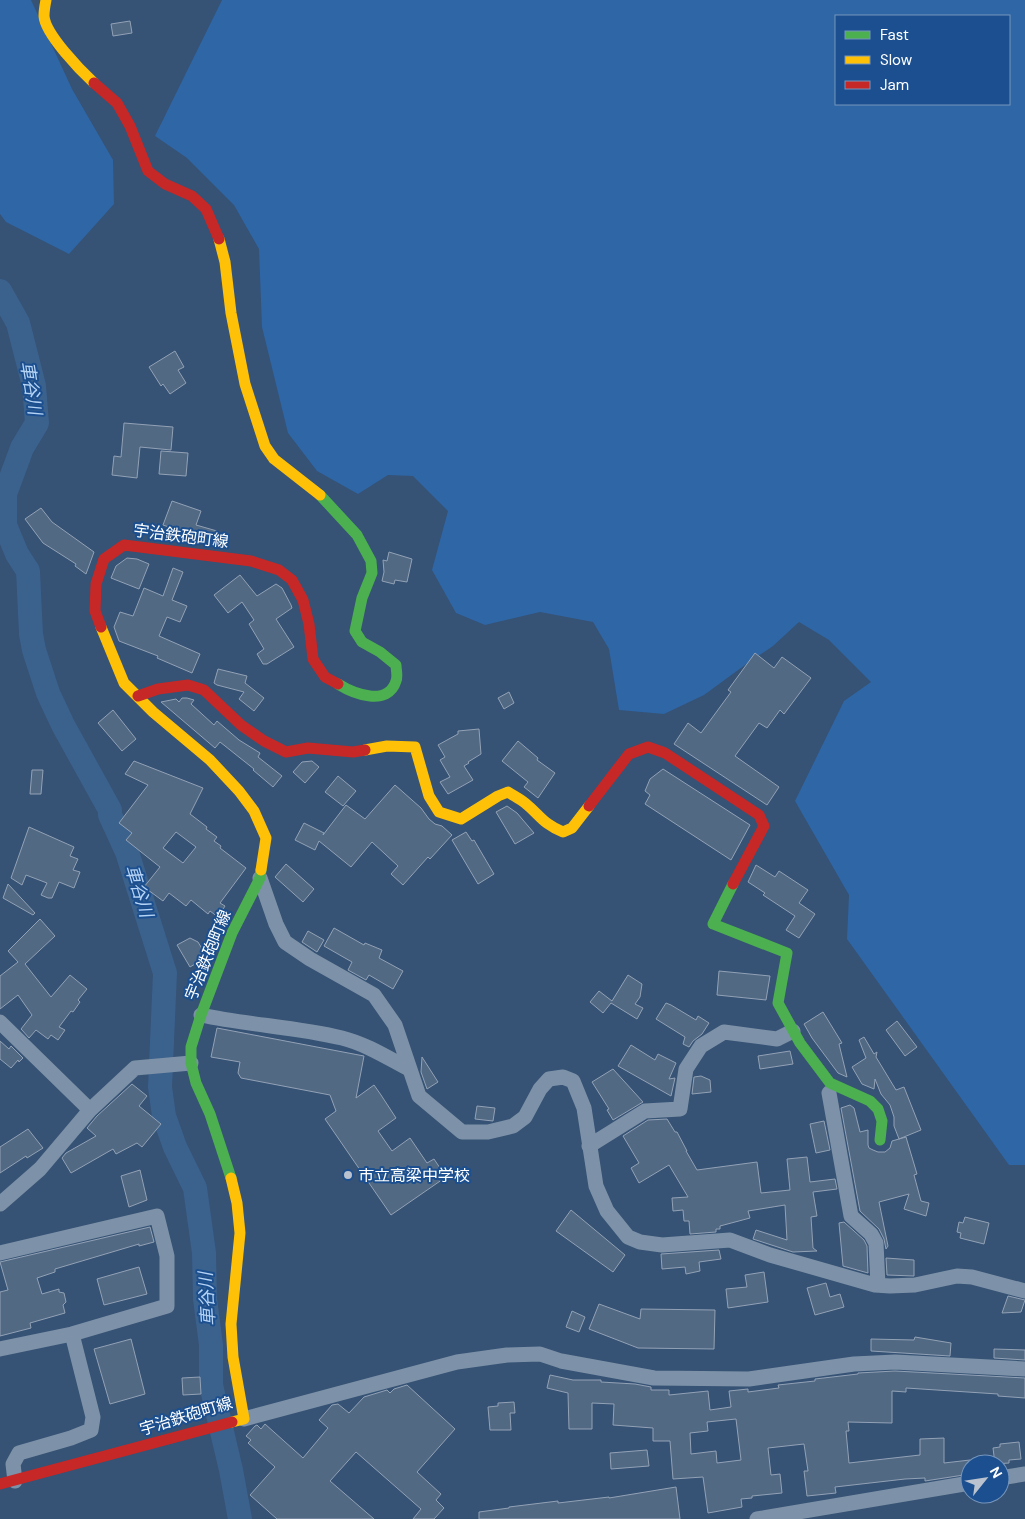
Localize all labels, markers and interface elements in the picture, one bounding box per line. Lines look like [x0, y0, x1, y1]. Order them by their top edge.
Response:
legend [835, 15, 1010, 105]
text: Fast [880, 25, 909, 45]
text: Slow [880, 50, 913, 70]
text: Jam [880, 75, 909, 95]
water label: 車谷川 [15, 359, 47, 419]
street label: 宇治鉄砲町線 [132, 520, 230, 552]
water label: 車谷川 [120, 862, 159, 922]
street label: 宇治鉄砲町線 [180, 907, 236, 1003]
place label: 市立高梁中学校 [358, 1165, 470, 1186]
marker: 市立高梁中学校 [342, 1169, 354, 1181]
water label: 車谷川 [193, 1269, 220, 1327]
street label: 宇治鉄砲町線 [137, 1392, 235, 1440]
north arrow [960, 1454, 1010, 1504]
text: N [986, 1464, 1007, 1481]

